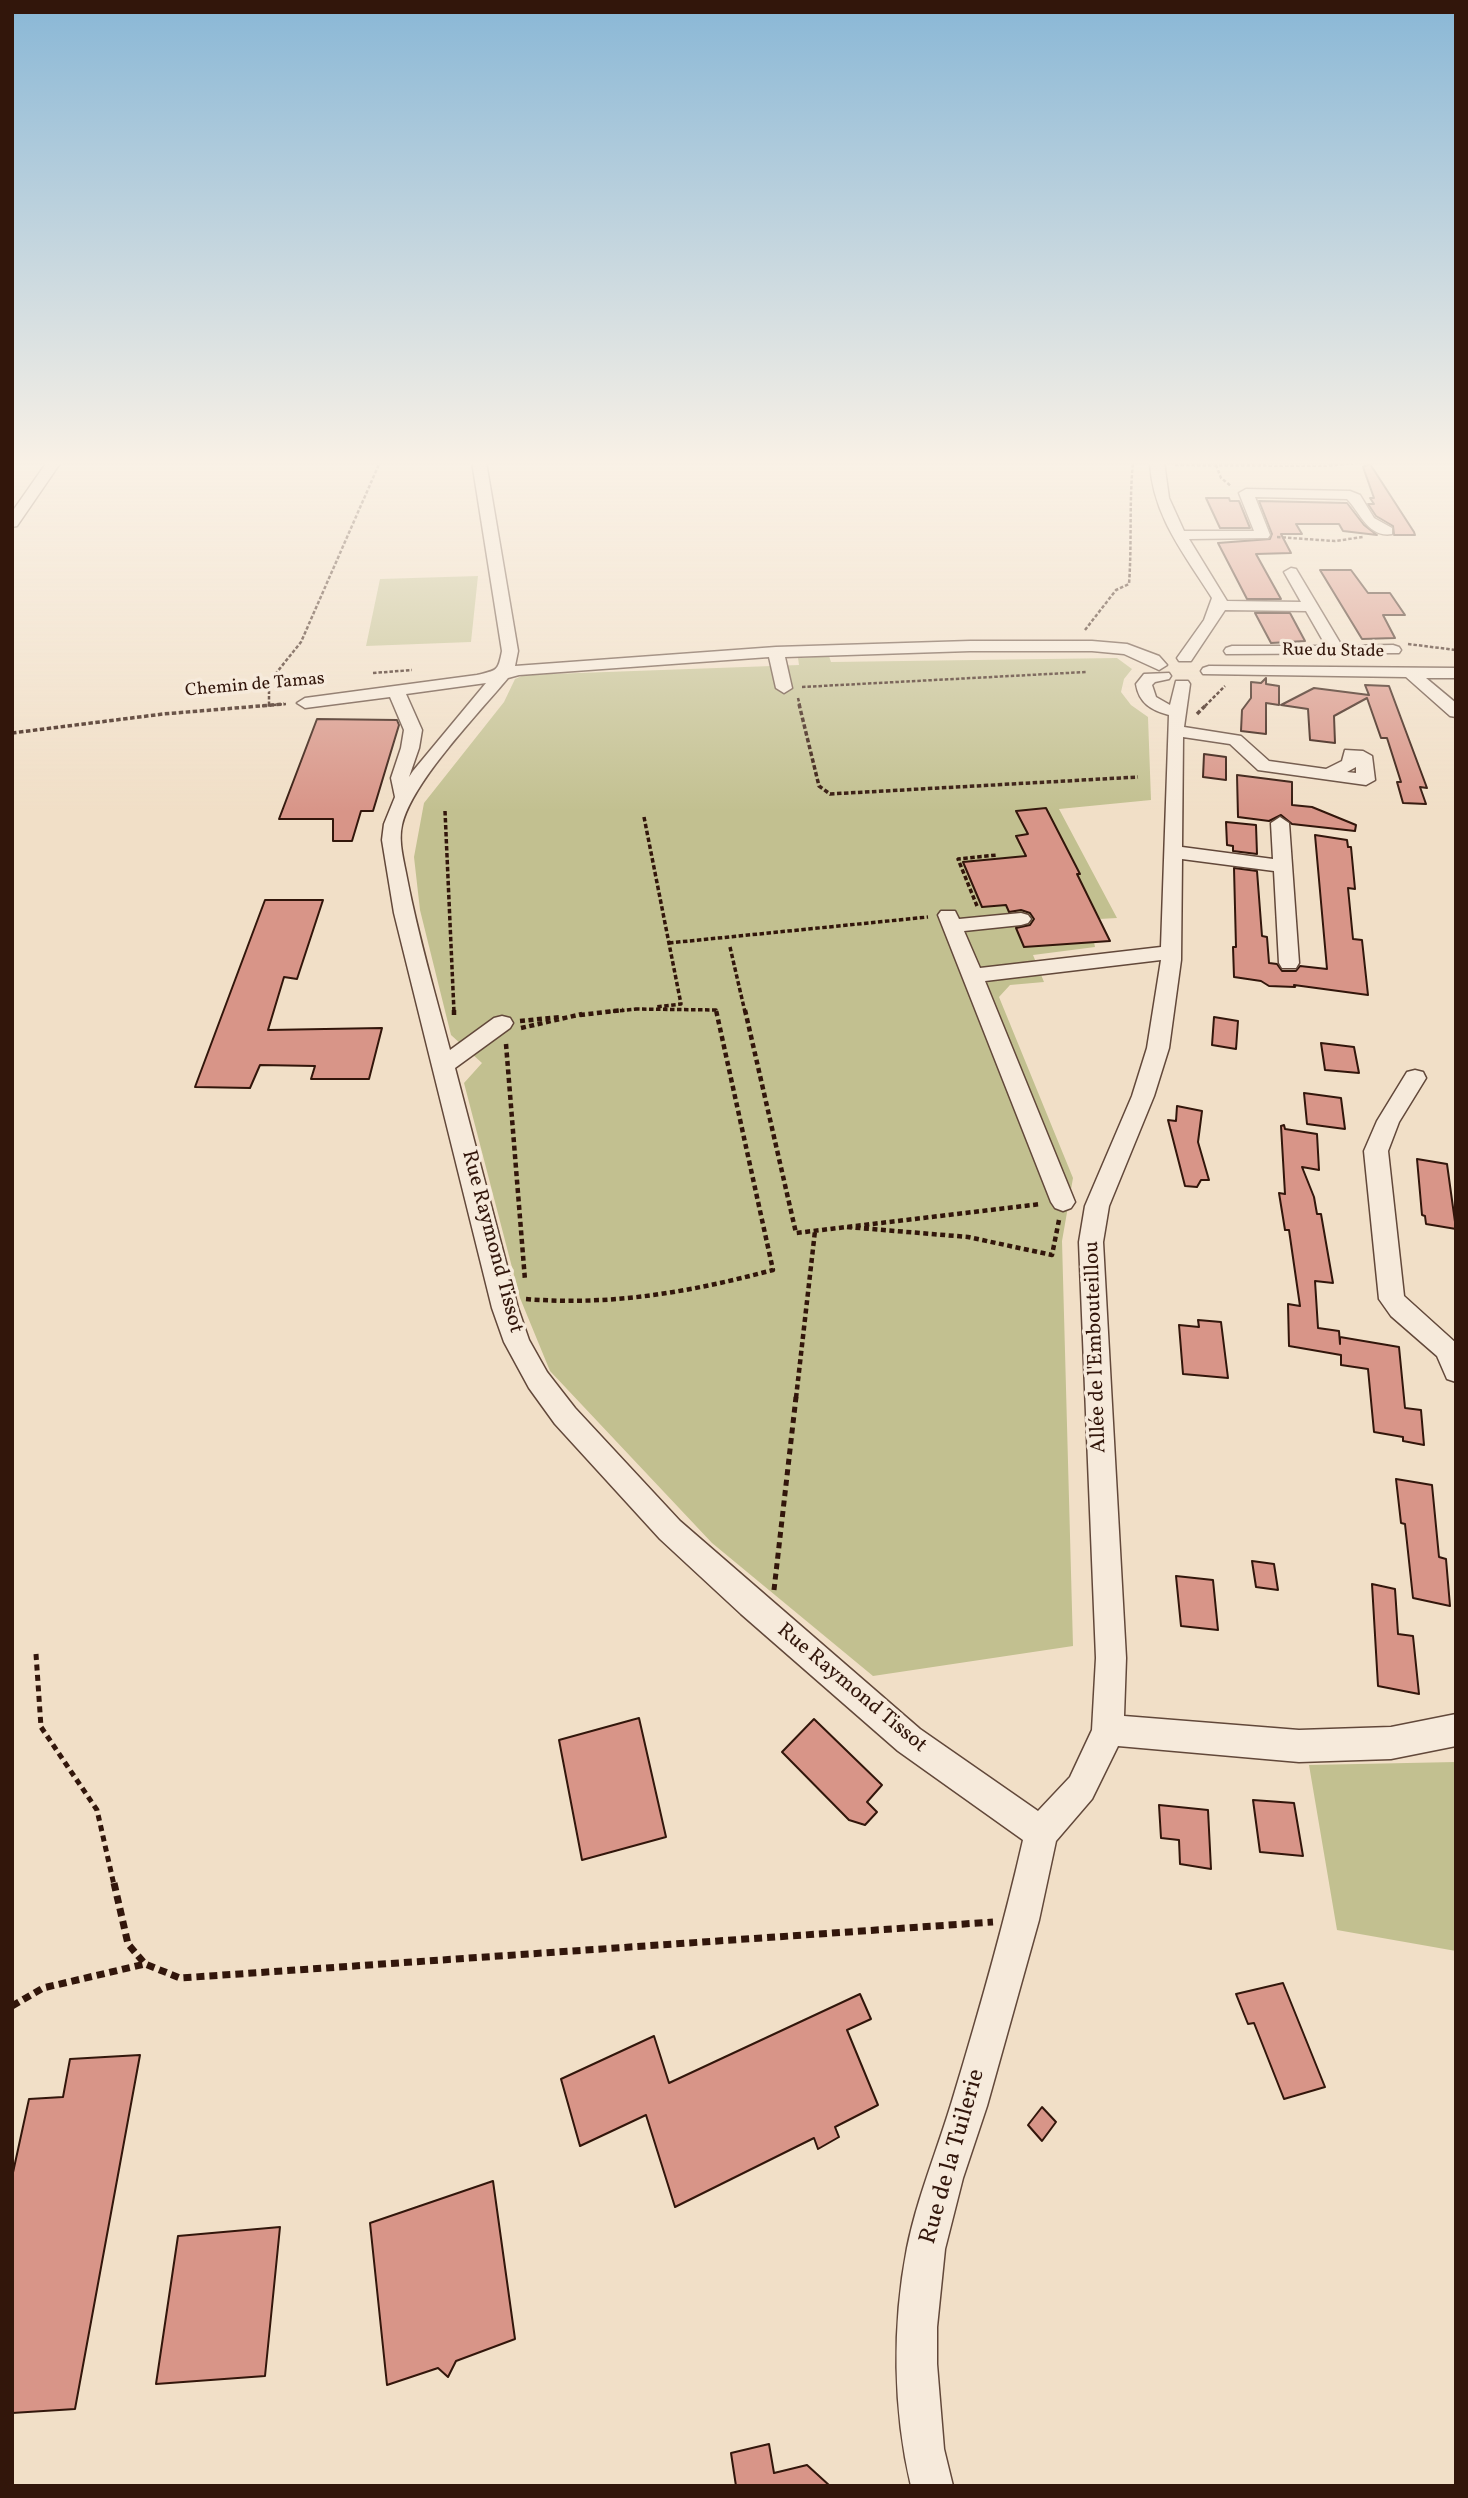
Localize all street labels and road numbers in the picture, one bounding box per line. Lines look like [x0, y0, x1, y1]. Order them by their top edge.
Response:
street label: Rue du Stade [1282, 640, 1384, 664]
street label: Chemin de Tamas [184, 669, 326, 703]
street label: Rue Raymond Tissot [454, 1148, 528, 1336]
street label: Allée de l'Embouteillou [1081, 1240, 1113, 1454]
street label: Rue Raymond Tissot [771, 1619, 931, 1759]
street label: Rue de la Tuilerie [915, 2066, 993, 2248]

